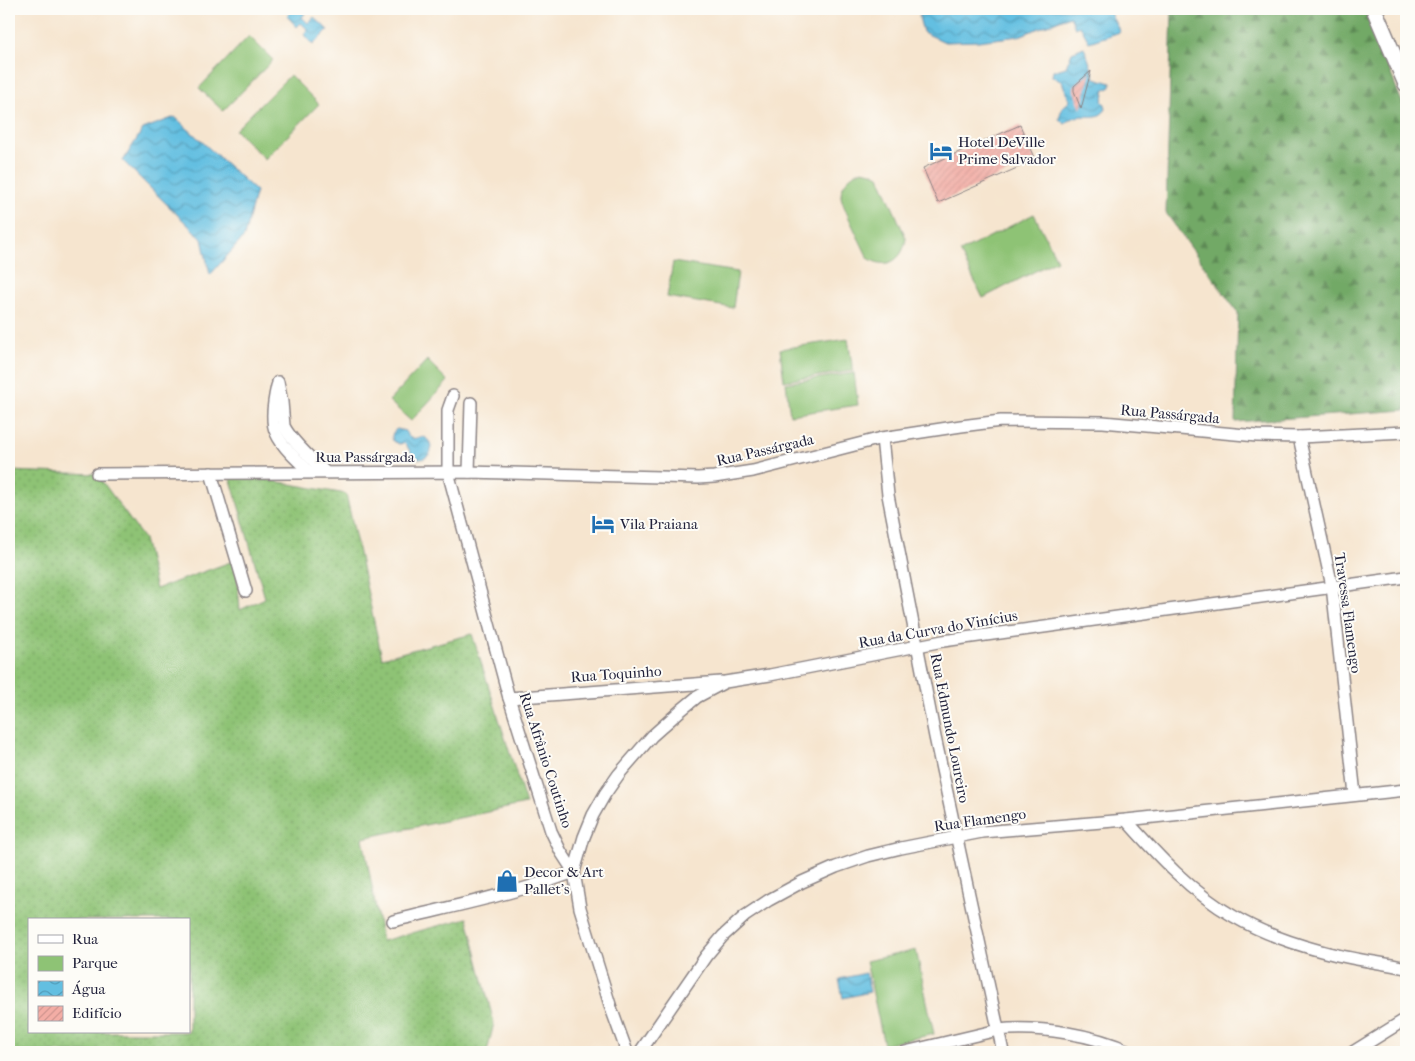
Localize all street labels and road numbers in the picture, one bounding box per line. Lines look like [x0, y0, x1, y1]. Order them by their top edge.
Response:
street label: Rua Passárgada [1120, 401, 1221, 427]
street label: Rua Passárgada [714, 430, 817, 470]
street label: Rua Passárgada [315, 448, 416, 466]
street label: Travessa Flamengo [1331, 552, 1365, 675]
street label: Rua da Curva do Vinícius [857, 606, 1019, 652]
street label: Rua Edmundo Loureiro [927, 652, 973, 805]
street label: Rua Toquinho [570, 662, 662, 686]
street label: Rua Afrânio Coutinho [516, 690, 577, 830]
street label: Rua Flamengo [933, 805, 1028, 835]

